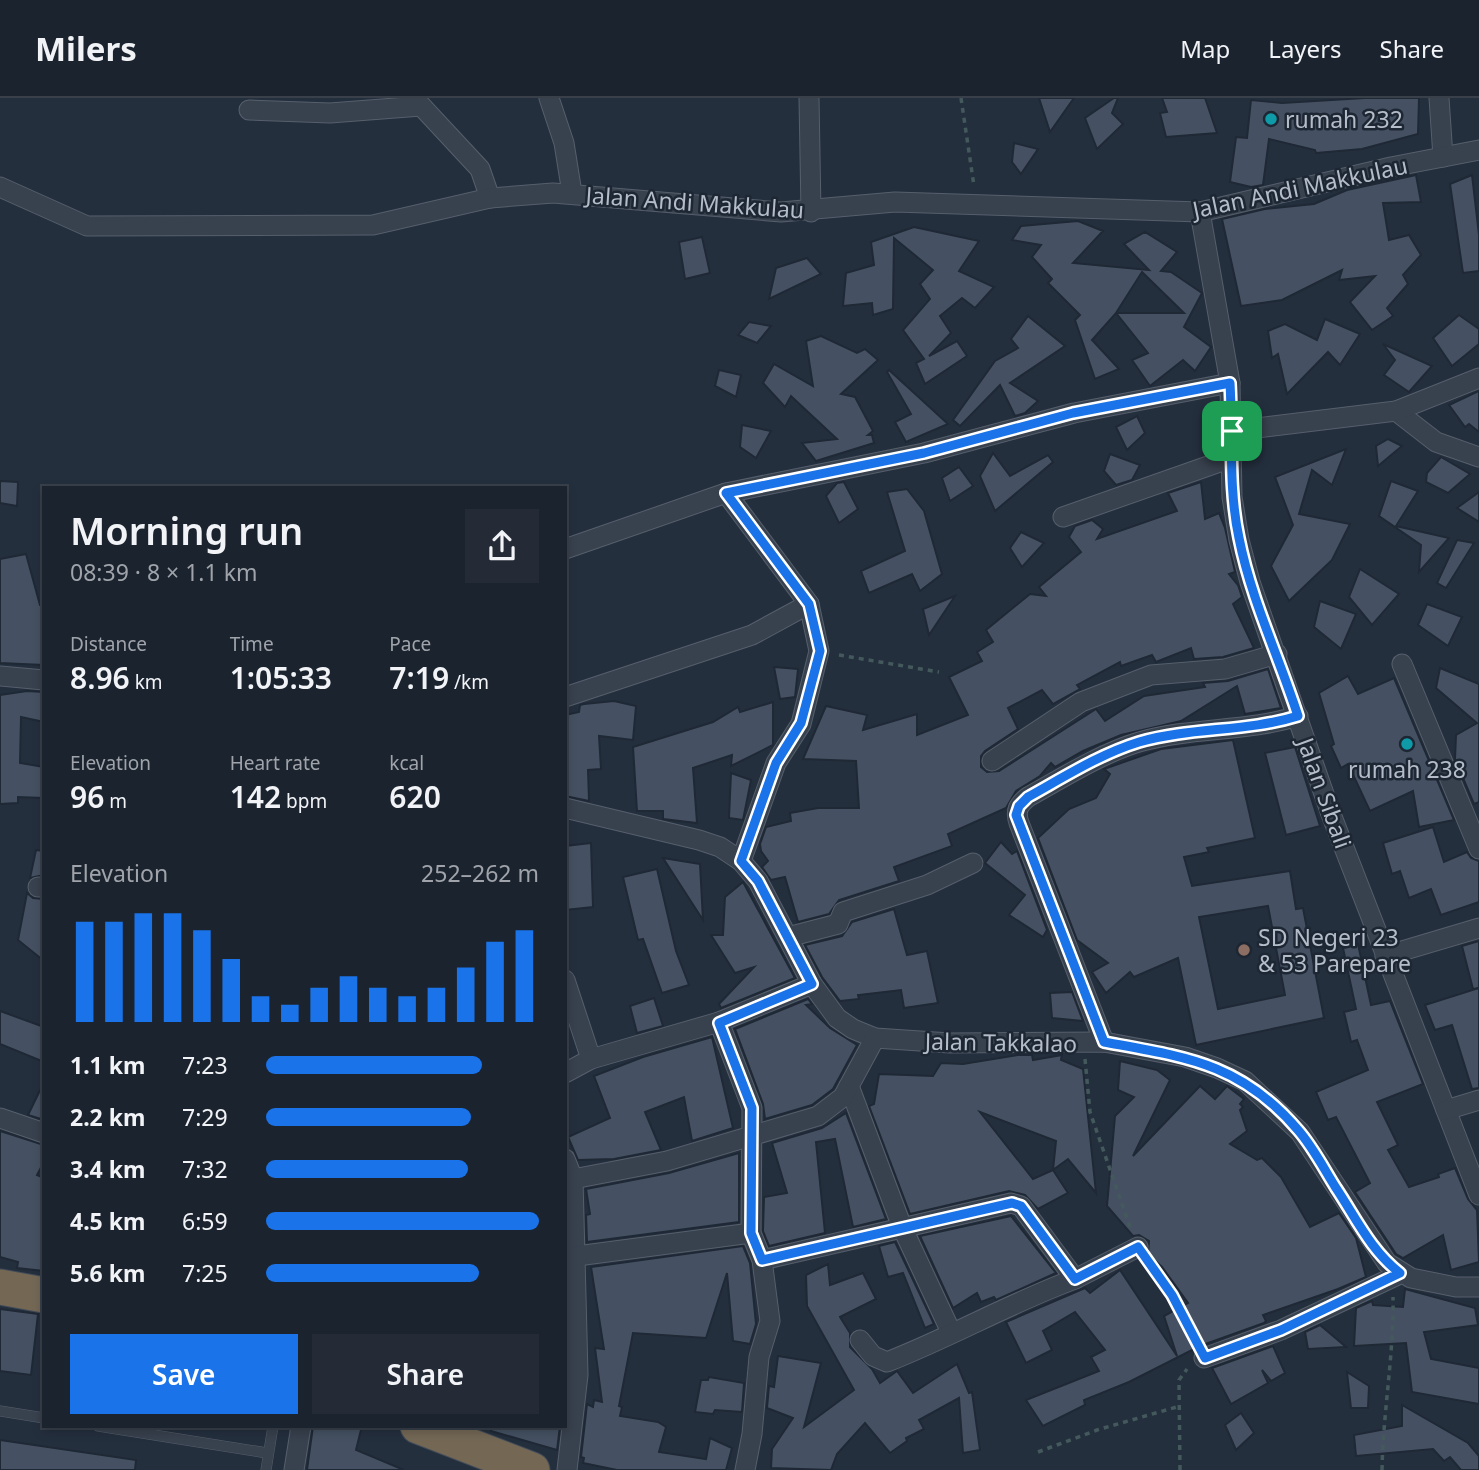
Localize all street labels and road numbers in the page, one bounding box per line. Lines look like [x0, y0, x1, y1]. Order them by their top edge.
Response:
street label: Jalan Andi Makkulau [1188, 149, 1410, 226]
street label: Jalan Andi Makkulau [583, 178, 805, 226]
street label: Jalan Sibali [1289, 731, 1360, 853]
street label: Jalan Takkalao [923, 1025, 1077, 1059]

